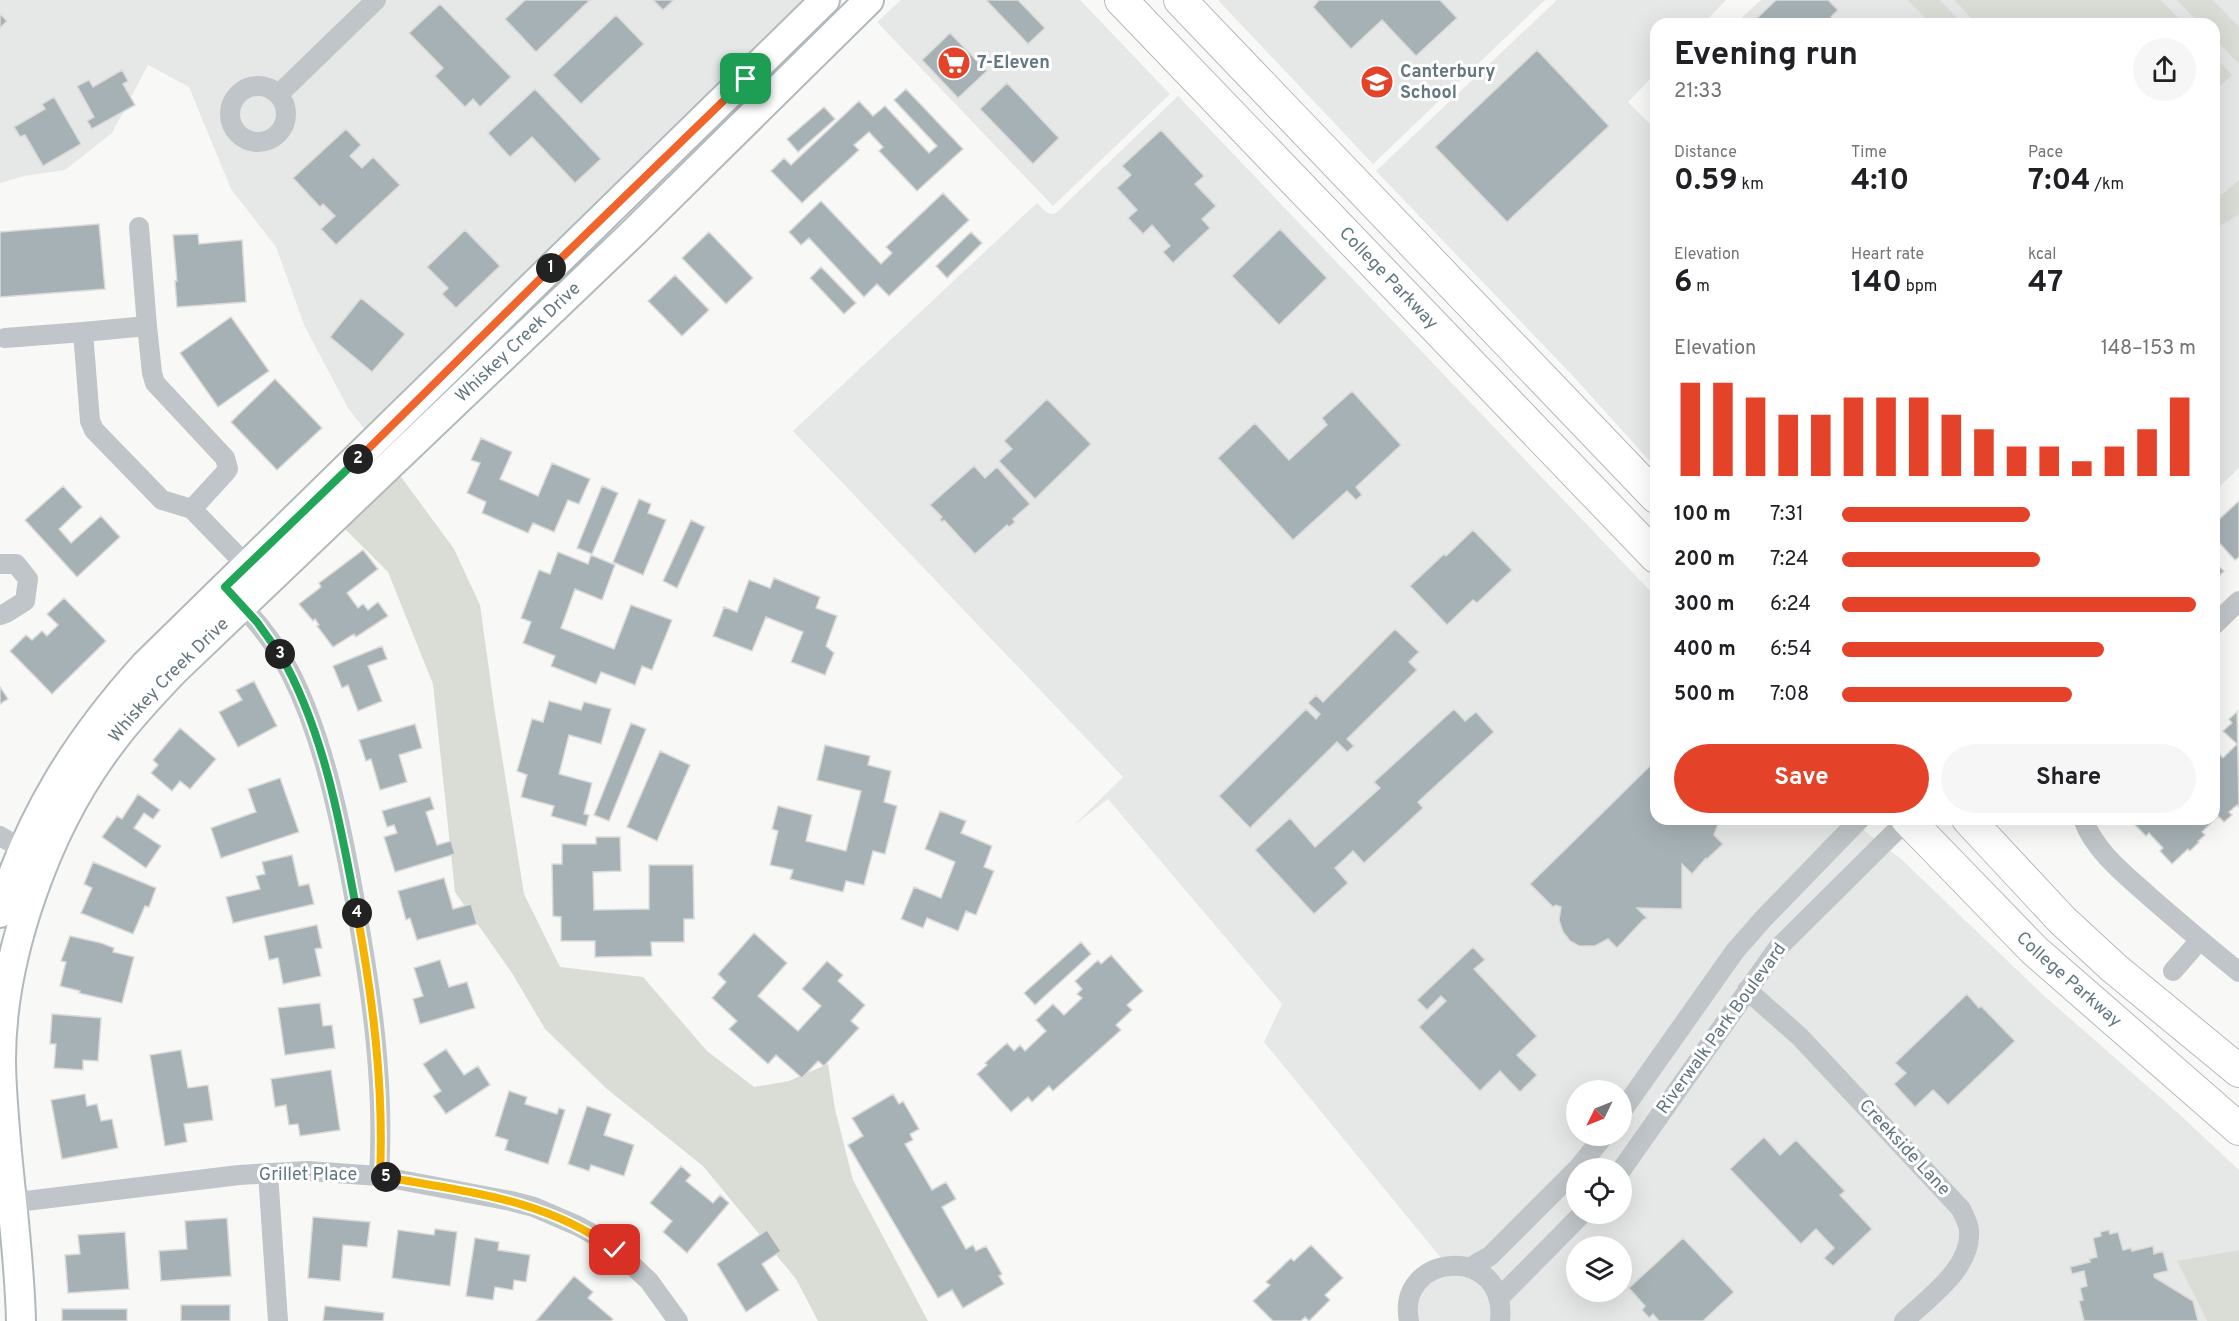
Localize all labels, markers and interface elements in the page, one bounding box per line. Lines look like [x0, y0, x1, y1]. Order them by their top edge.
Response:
text: Evening run [1674, 35, 1858, 77]
button: share [2133, 38, 2196, 101]
supermarket icon: 7-Eleven [936, 45, 972, 81]
place label: 7-Eleven [977, 52, 1050, 75]
pin [720, 53, 771, 104]
place label: Canterbury School [1400, 61, 1495, 105]
icon: arrive [729, 62, 762, 95]
school or university icon: Canterbury School [1359, 64, 1395, 100]
text: 21:33 [1674, 79, 1722, 105]
text: Distance [1674, 143, 1737, 163]
text: Time [1851, 143, 1887, 163]
text: Pace [2028, 143, 2063, 163]
text: 0.59 [1674, 163, 1738, 200]
text: 4:10 [1851, 163, 1909, 200]
text: 7:04 [2028, 163, 2090, 200]
text: km [1738, 175, 1764, 195]
text: /km [2090, 175, 2124, 195]
street label: College Parkway [1334, 222, 1443, 335]
text: Elevation [1674, 245, 1740, 265]
text: Heart rate [1851, 245, 1924, 265]
text: kcal [2028, 245, 2056, 265]
pin: 1 [536, 253, 566, 283]
text: 1 [548, 258, 554, 278]
text: 6 [1674, 265, 1692, 302]
text: 140 [1851, 265, 1902, 302]
text: 47 [2028, 265, 2063, 302]
street label: Whiskey Creek Drive [451, 277, 586, 408]
text: m [1692, 277, 1710, 297]
text: bpm [1902, 277, 1937, 297]
text: Elevation [1674, 336, 1756, 362]
text: 148–153 m [2101, 336, 2196, 362]
pin: 2 [343, 444, 373, 474]
text: 2 [353, 449, 363, 469]
text: 100 m [1674, 502, 1731, 528]
text: 7:31 [1770, 502, 1804, 528]
text: 200 m [1674, 547, 1735, 573]
text: 7:24 [1770, 547, 1809, 573]
text: 300 m [1674, 592, 1735, 618]
text: 6:24 [1770, 592, 1811, 618]
street label: Whiskey Creek Drive [104, 613, 234, 748]
text: 400 m [1674, 637, 1736, 663]
text: 6:54 [1770, 637, 1812, 663]
pin: 3 [265, 639, 295, 669]
text: 3 [275, 644, 285, 664]
text: 500 m [1674, 682, 1735, 708]
text: 7:08 [1770, 682, 1809, 708]
button: Save [1674, 744, 1929, 813]
button: Share [1941, 744, 2196, 813]
pin: 4 [342, 898, 372, 928]
text: 4 [352, 903, 362, 923]
street label: College Parkway [2011, 927, 2126, 1033]
street label: Riverwalk Park Boulevard [1652, 939, 1792, 1119]
north arrow [1566, 1080, 1632, 1146]
map controls [1566, 1080, 1632, 1302]
street label: Creekside Lane [1853, 1095, 1955, 1201]
button: locate [1566, 1158, 1632, 1224]
pin: 5 [371, 1162, 401, 1192]
street label: Grillet Place [259, 1164, 357, 1187]
text: 5 [381, 1167, 391, 1187]
pin [589, 1224, 640, 1275]
icon: check [598, 1233, 631, 1266]
button: layers [1566, 1236, 1632, 1302]

